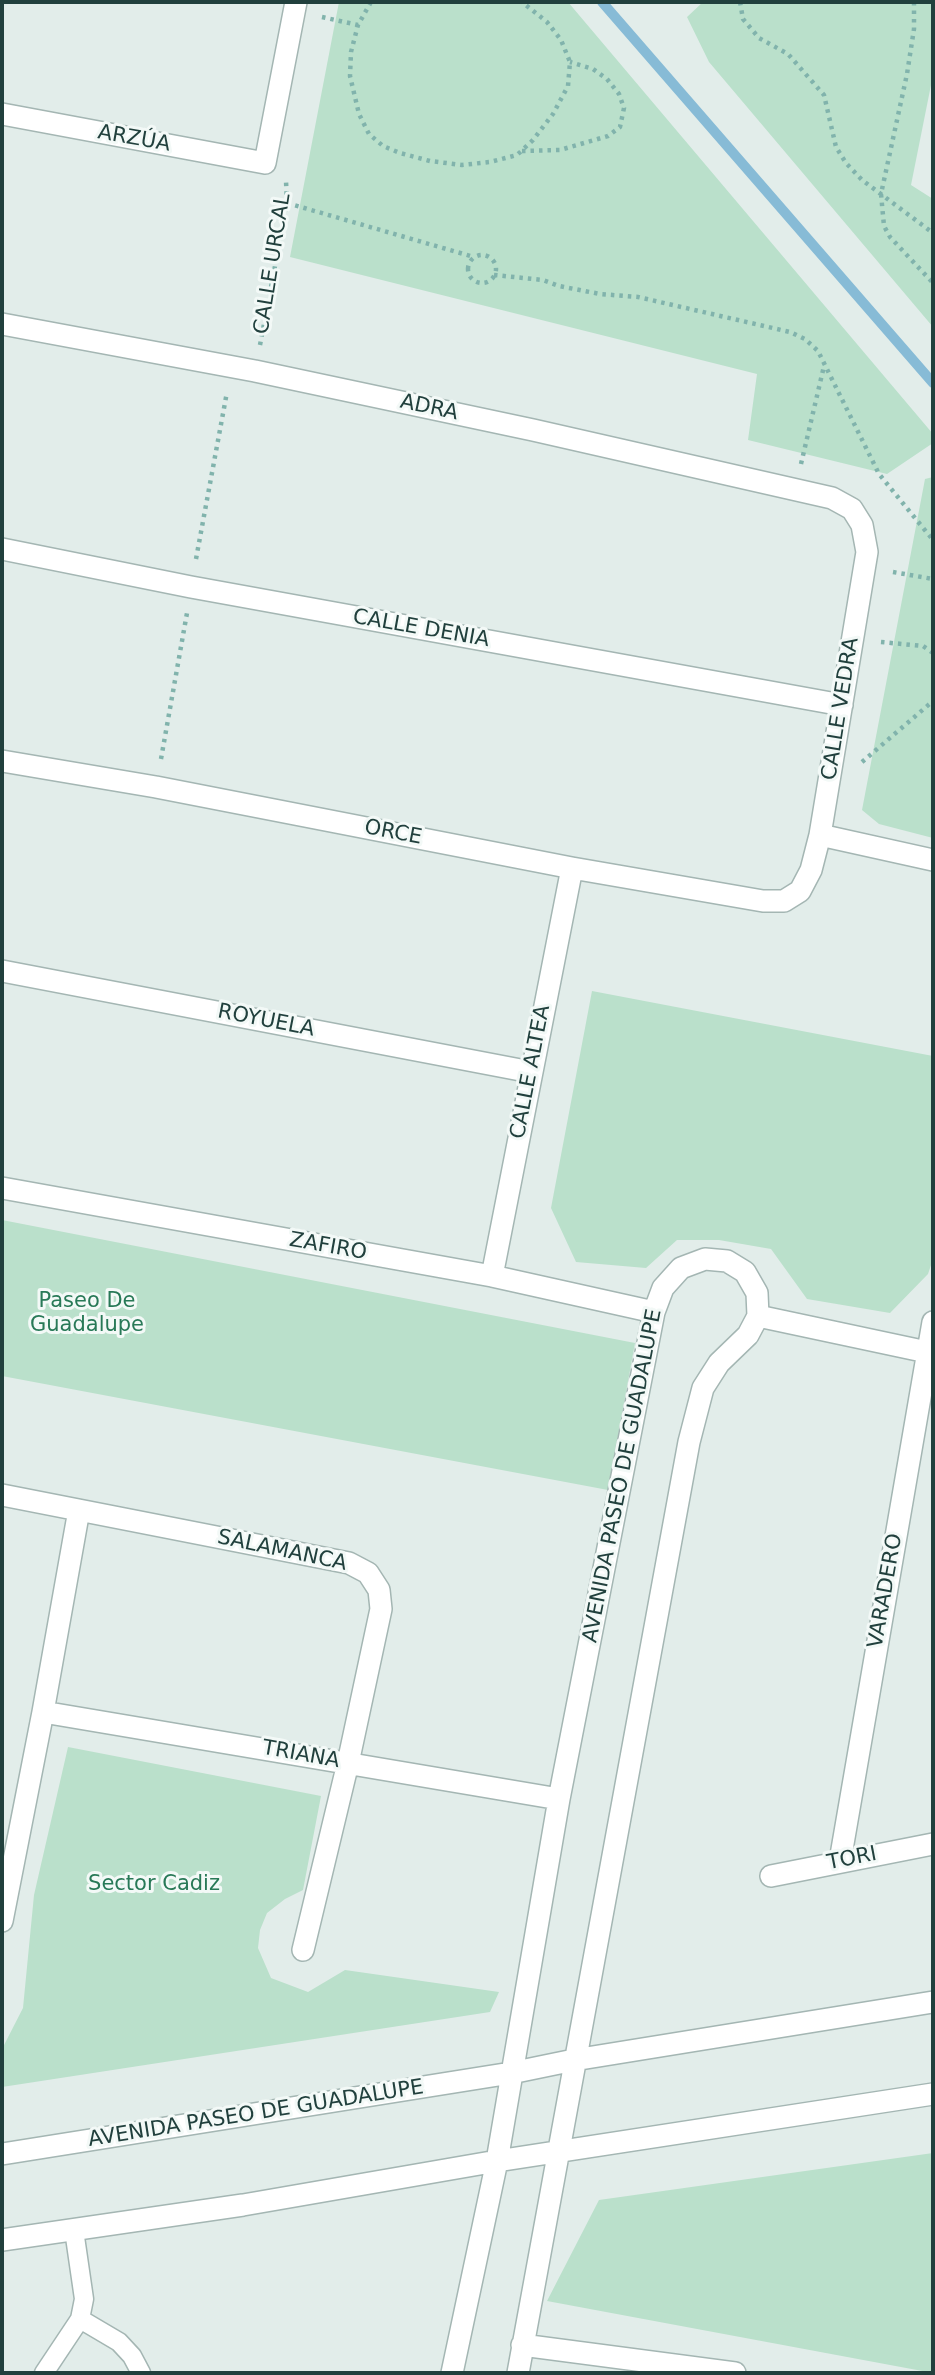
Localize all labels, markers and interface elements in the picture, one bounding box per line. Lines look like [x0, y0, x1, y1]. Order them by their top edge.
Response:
street label: ARZÚA [96, 120, 172, 158]
street label: CALLE URCAL [249, 192, 297, 336]
street label: ADRA [398, 390, 460, 426]
street label: CALLE DENIA [351, 605, 491, 653]
street label: CALLE VEDRA [817, 636, 865, 782]
street label: ORCE [362, 815, 424, 851]
street label: ROYUELA [216, 999, 316, 1043]
street label: CALLE ALTEA [506, 1003, 556, 1141]
street label: ZAFIRO [287, 1228, 369, 1266]
park label: Paseo De Guadalupe [30, 1289, 144, 1339]
street label: AVENIDA PASEO DE GUADALUPE [578, 1307, 668, 1645]
street label: SALAMANCA [215, 1525, 349, 1577]
street label: VARADERO [864, 1532, 908, 1650]
street label: TRIANA [260, 1736, 342, 1774]
street label: TORI [825, 1842, 879, 1876]
park label: Sector Cadiz [88, 1872, 220, 1898]
street label: AVENIDA PASEO DE GUADALUPE [87, 2075, 425, 2153]

